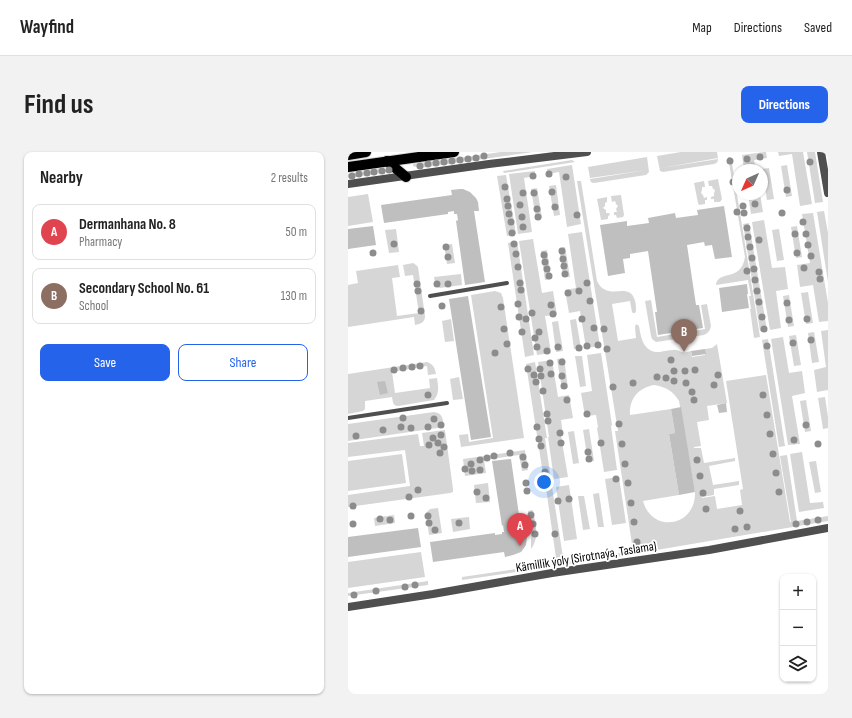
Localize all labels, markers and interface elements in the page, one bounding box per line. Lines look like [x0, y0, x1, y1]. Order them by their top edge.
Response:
text: Wayfind [20, 16, 74, 39]
text: Map [692, 19, 712, 36]
text: Directions [734, 19, 782, 36]
text: Saved [804, 19, 832, 36]
button: Directions [741, 86, 828, 123]
text: Find us [24, 88, 93, 121]
north arrow [732, 164, 768, 200]
text: Nearby [40, 168, 83, 188]
text: 2 results [271, 170, 308, 186]
text: Dermanhana No. 8 [79, 215, 176, 234]
text: A [51, 224, 57, 240]
text: 50 m [286, 224, 307, 240]
text: Pharmacy [79, 234, 122, 250]
text: Secondary School No. 61 [79, 279, 209, 298]
text: B [51, 288, 57, 304]
text: 130 m [281, 288, 307, 304]
text: School [79, 298, 109, 314]
pin: B [671, 319, 697, 352]
button: Save [40, 344, 170, 381]
button: Share [178, 344, 308, 381]
your location [534, 472, 554, 492]
pin: A [507, 513, 533, 546]
street label: Kämillik ýoly (Sirotnaýa, Taslama) [515, 538, 658, 576]
map controls [780, 574, 816, 682]
button: + [780, 574, 816, 610]
button: − [780, 610, 816, 646]
button: layers [780, 646, 816, 682]

